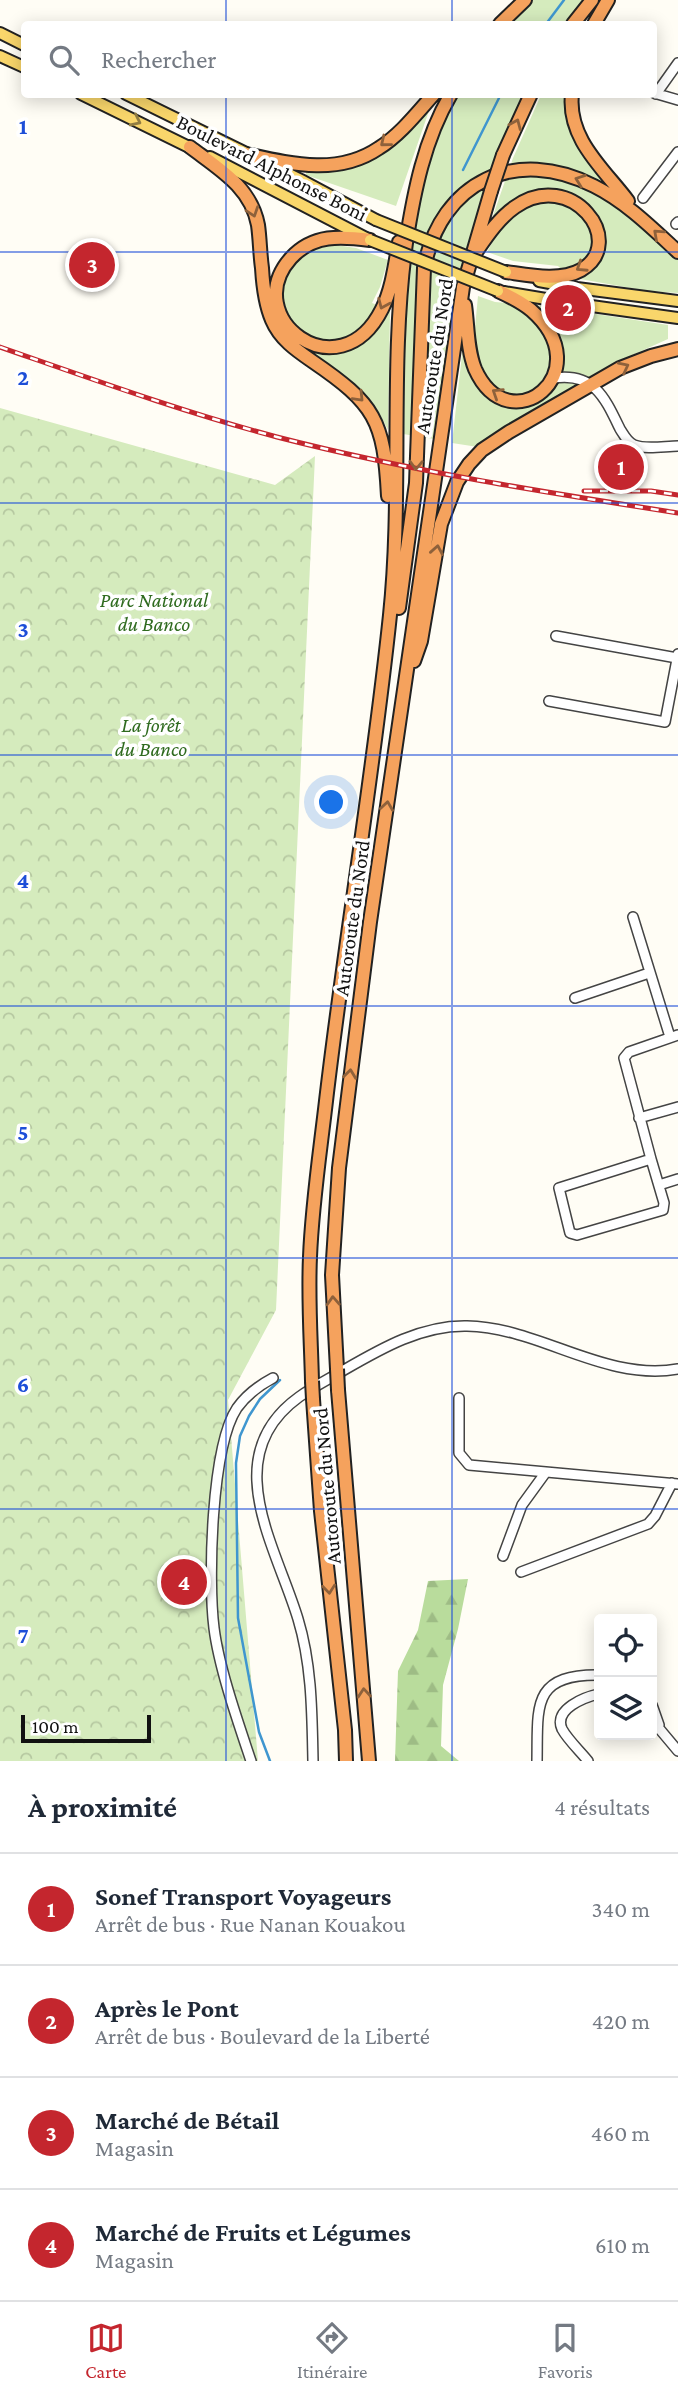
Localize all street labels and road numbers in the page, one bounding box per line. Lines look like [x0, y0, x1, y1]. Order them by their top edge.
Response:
street label: Boulevard Alphonse Boni [173, 110, 372, 227]
street label: Autoroute du Nord [410, 277, 458, 435]
street label: Autoroute du Nord [329, 839, 375, 997]
street label: Autoroute du Nord [308, 1407, 346, 1565]

